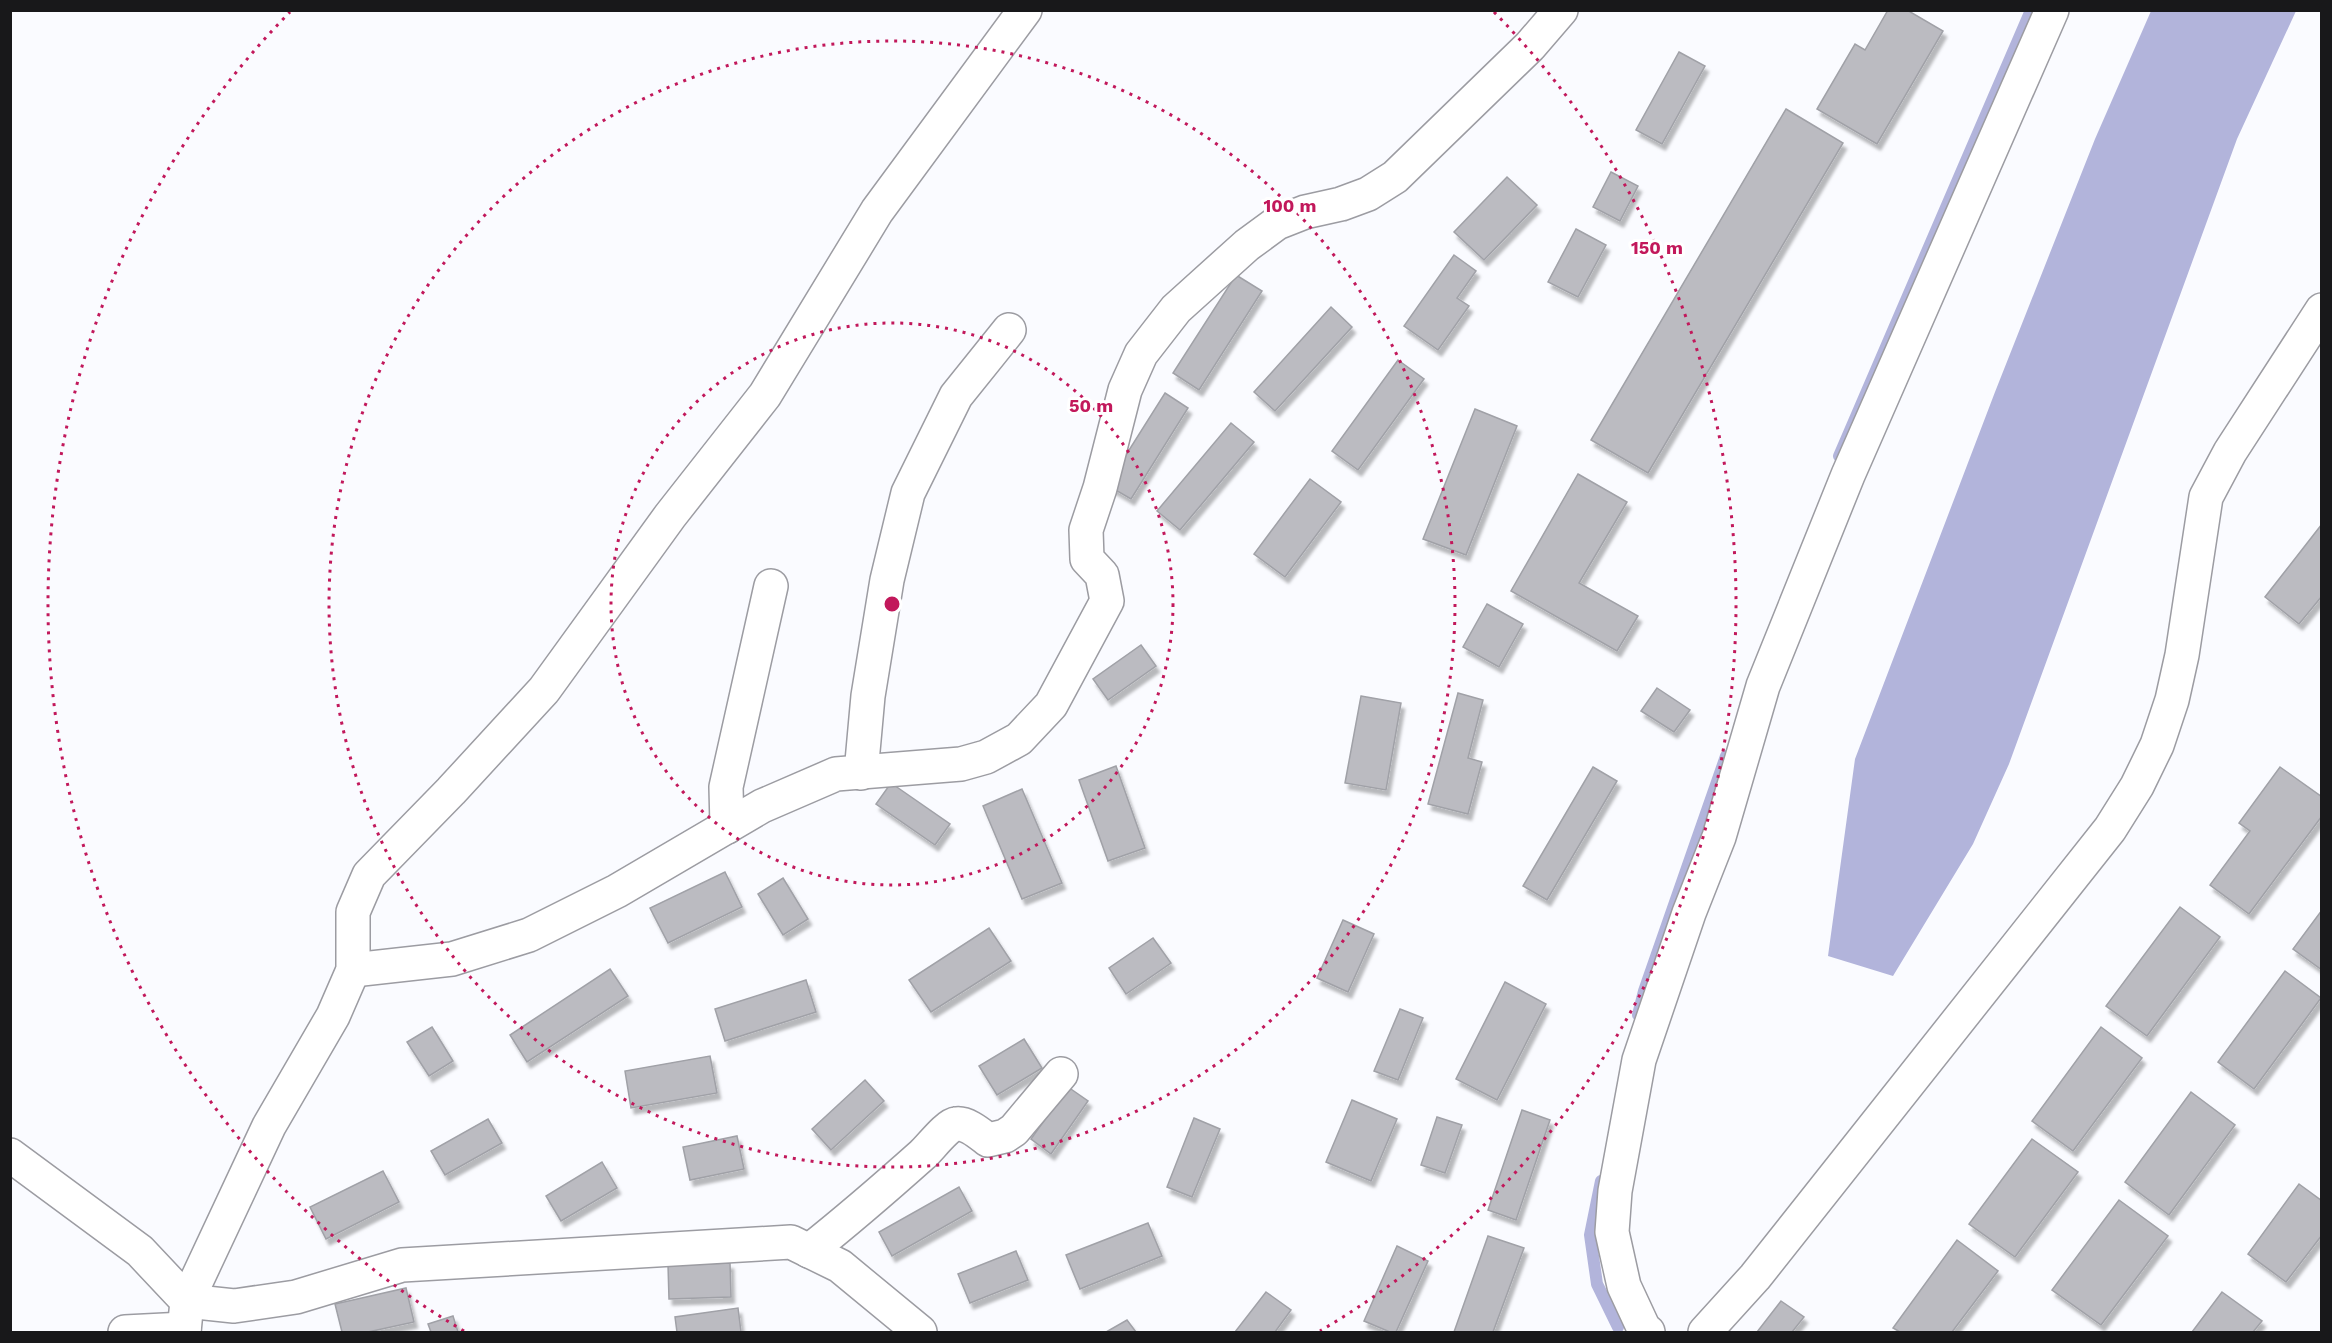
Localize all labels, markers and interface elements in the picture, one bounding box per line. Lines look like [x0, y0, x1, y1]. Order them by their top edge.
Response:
text: 100 m [1263, 195, 1317, 216]
text: 150 m [1631, 237, 1683, 258]
text: 50 m [1069, 395, 1113, 416]
centre of rings [882, 594, 902, 614]

